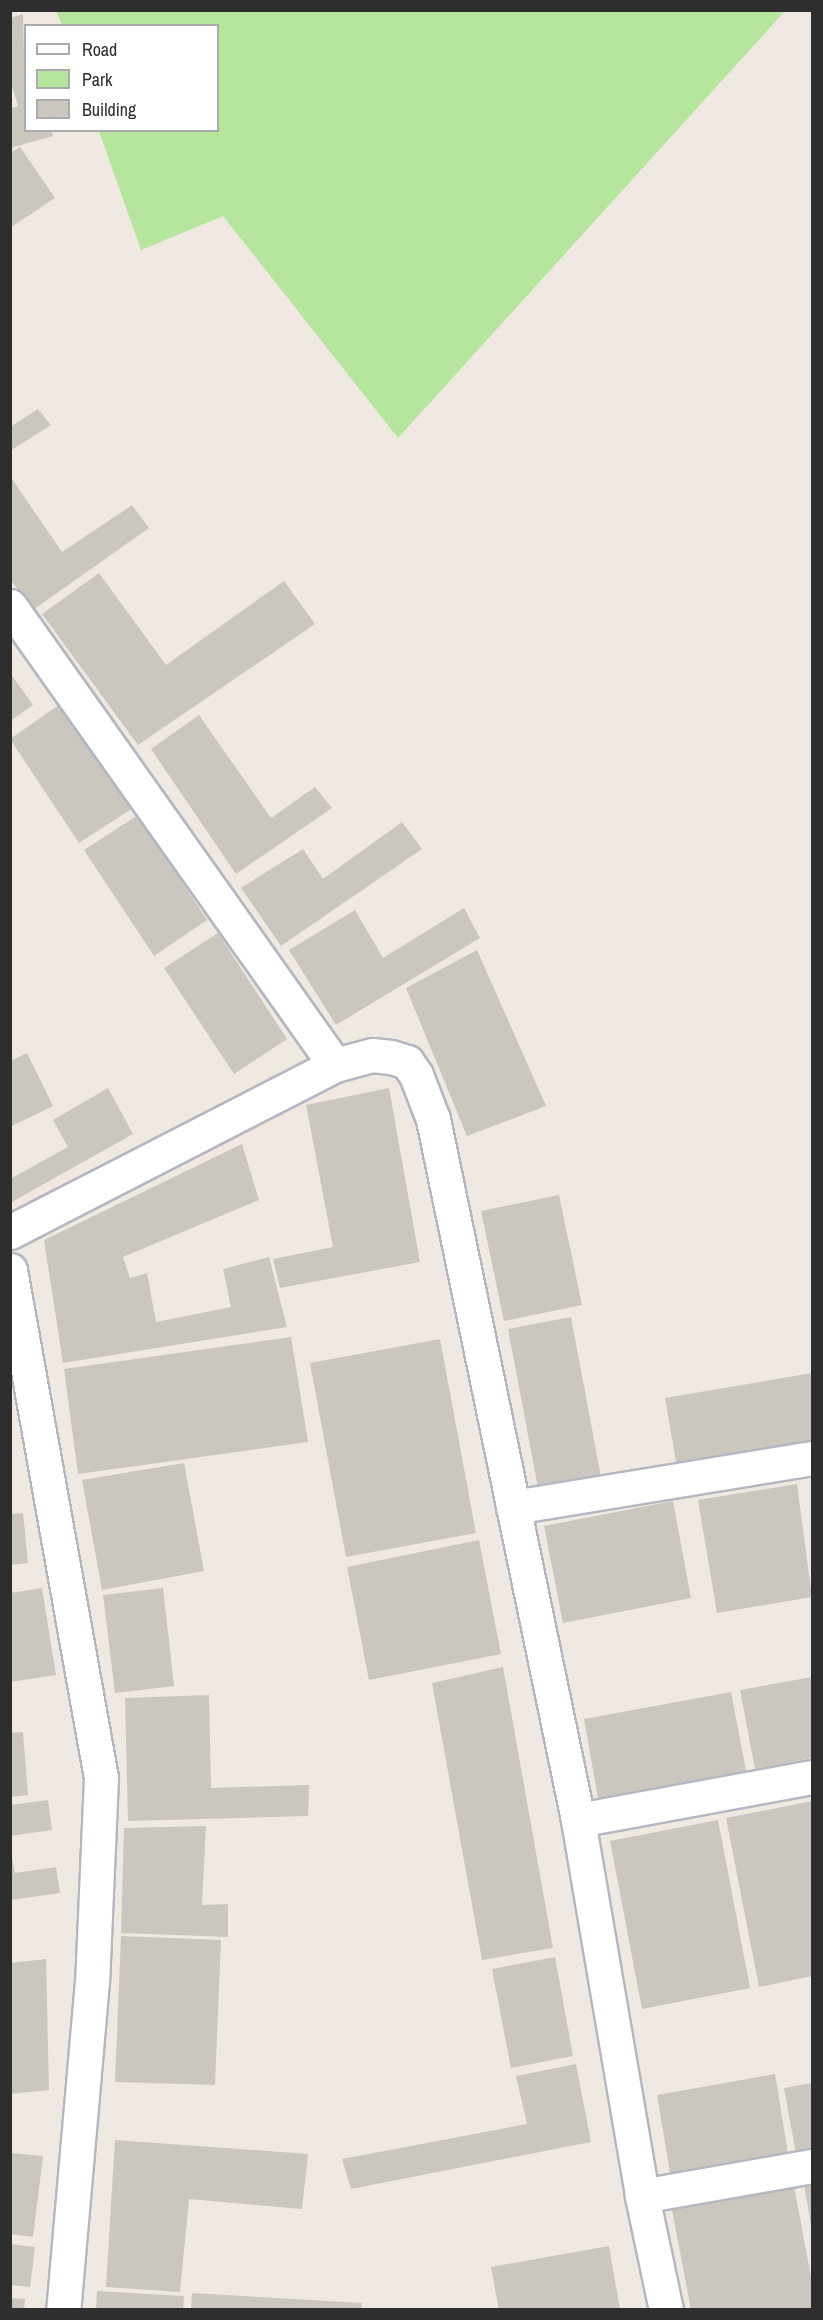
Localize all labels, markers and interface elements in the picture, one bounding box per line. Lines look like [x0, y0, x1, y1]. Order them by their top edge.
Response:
legend [24, 24, 219, 132]
text: Road [82, 37, 117, 62]
text: Park [82, 67, 112, 92]
text: Building [82, 97, 136, 122]

